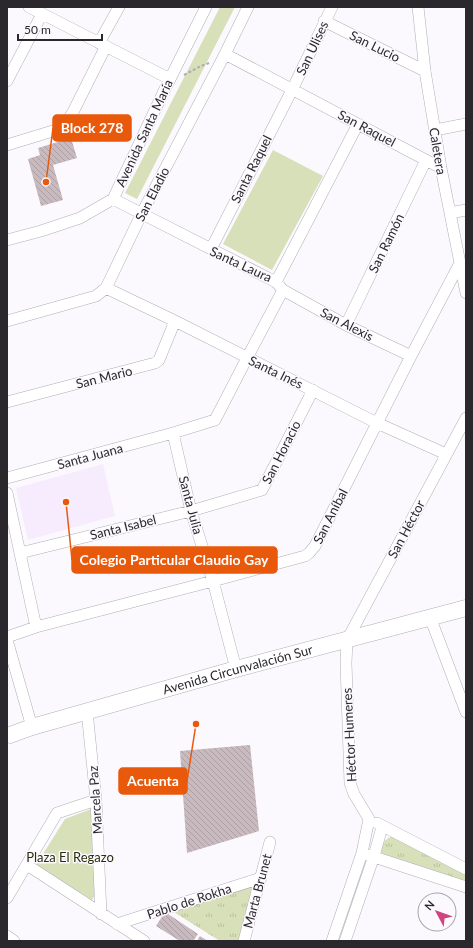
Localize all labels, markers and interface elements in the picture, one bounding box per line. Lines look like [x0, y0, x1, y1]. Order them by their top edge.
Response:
scale bar [18, 16, 102, 42]
street label: San Ulises [293, 18, 332, 78]
text: 50 m [24, 22, 51, 37]
street label: San Lucio [347, 27, 403, 65]
street label: Avenida Santa María [112, 77, 176, 189]
street label: San Raquel [335, 106, 399, 150]
callout: Block 278 [53, 115, 131, 141]
text: Block 278 [61, 119, 123, 136]
street label: Caletera [426, 126, 450, 176]
street label: Santa Raquel [227, 132, 275, 206]
street label: San Eladio [132, 164, 172, 224]
street label: San Ramón [365, 211, 407, 275]
street label: Santa Laura [207, 243, 275, 285]
street label: San Alexis [318, 304, 377, 344]
street label: Santa Inés [246, 352, 306, 392]
street label: San Mario [74, 362, 134, 392]
street label: San Horacio [258, 418, 304, 486]
street label: Santa Juana [55, 440, 125, 472]
street label: Santa Julia [176, 474, 206, 536]
street label: San Aníbal [309, 486, 351, 546]
street label: San Héctor [384, 497, 428, 561]
street label: Santa Isabel [88, 511, 158, 543]
callout: Colegio Particular Claudio Gay [72, 547, 277, 573]
text: Colegio Particular Claudio Gay [80, 551, 269, 568]
street label: Avenida Circunvalación Sur [161, 641, 315, 697]
street label: Héctor Humeres [339, 687, 359, 782]
street label: Marcela Paz [85, 765, 105, 835]
callout: Acuenta [119, 768, 187, 794]
text: Acuenta [126, 772, 179, 789]
park label: Plaza El Regazo [26, 849, 114, 865]
street label: Marta Brunet [239, 852, 275, 930]
street label: Pablo de Rokha [145, 880, 233, 922]
north arrow [417, 892, 457, 932]
text: N [421, 898, 437, 913]

